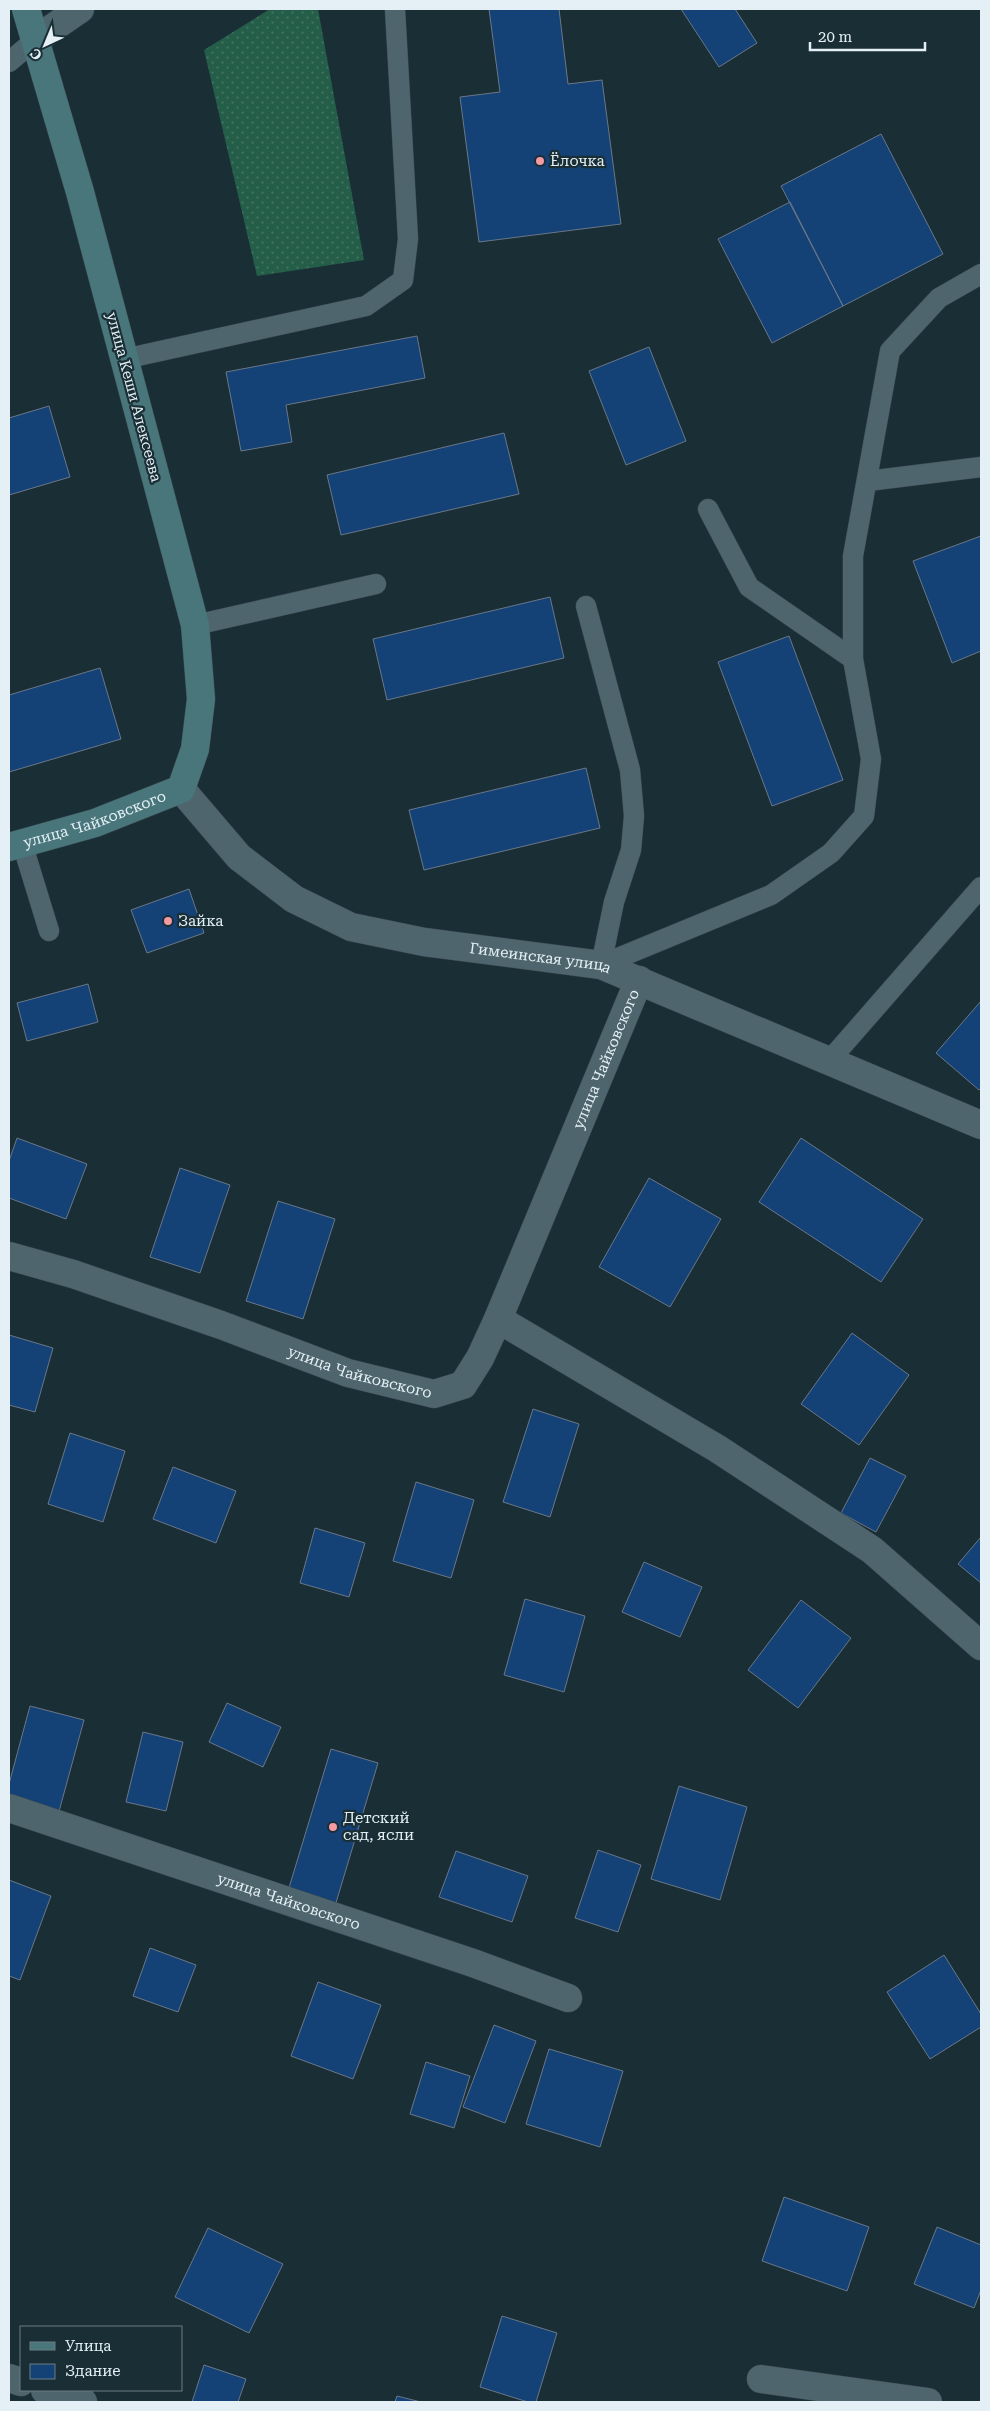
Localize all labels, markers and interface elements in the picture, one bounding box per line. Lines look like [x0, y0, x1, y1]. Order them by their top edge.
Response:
north arrow [20, 20, 70, 70]
scale bar [810, 20, 925, 52]
text: 20 m [818, 28, 853, 46]
text: С [27, 45, 45, 64]
place label: Ёлочка [550, 152, 605, 170]
marker: Ёлочка [534, 155, 546, 167]
street label: улица Кеши Алексеева [103, 310, 165, 484]
street label: улица Чайковского [21, 787, 169, 852]
place label: Зайка [178, 912, 223, 930]
marker: Зайка [162, 915, 174, 927]
street label: Гимеинская улица [468, 939, 614, 977]
street label: улица Чайковского [569, 987, 643, 1132]
street label: улица Чайковского [285, 1342, 434, 1402]
place label: Детский сад, ясли [343, 1809, 414, 1844]
marker: Детский сад, ясли [327, 1821, 339, 1833]
street label: улица Чайковского [215, 1869, 363, 1934]
legend [20, 2326, 182, 2391]
text: Улица [65, 2337, 111, 2355]
text: Здание [65, 2362, 121, 2380]

